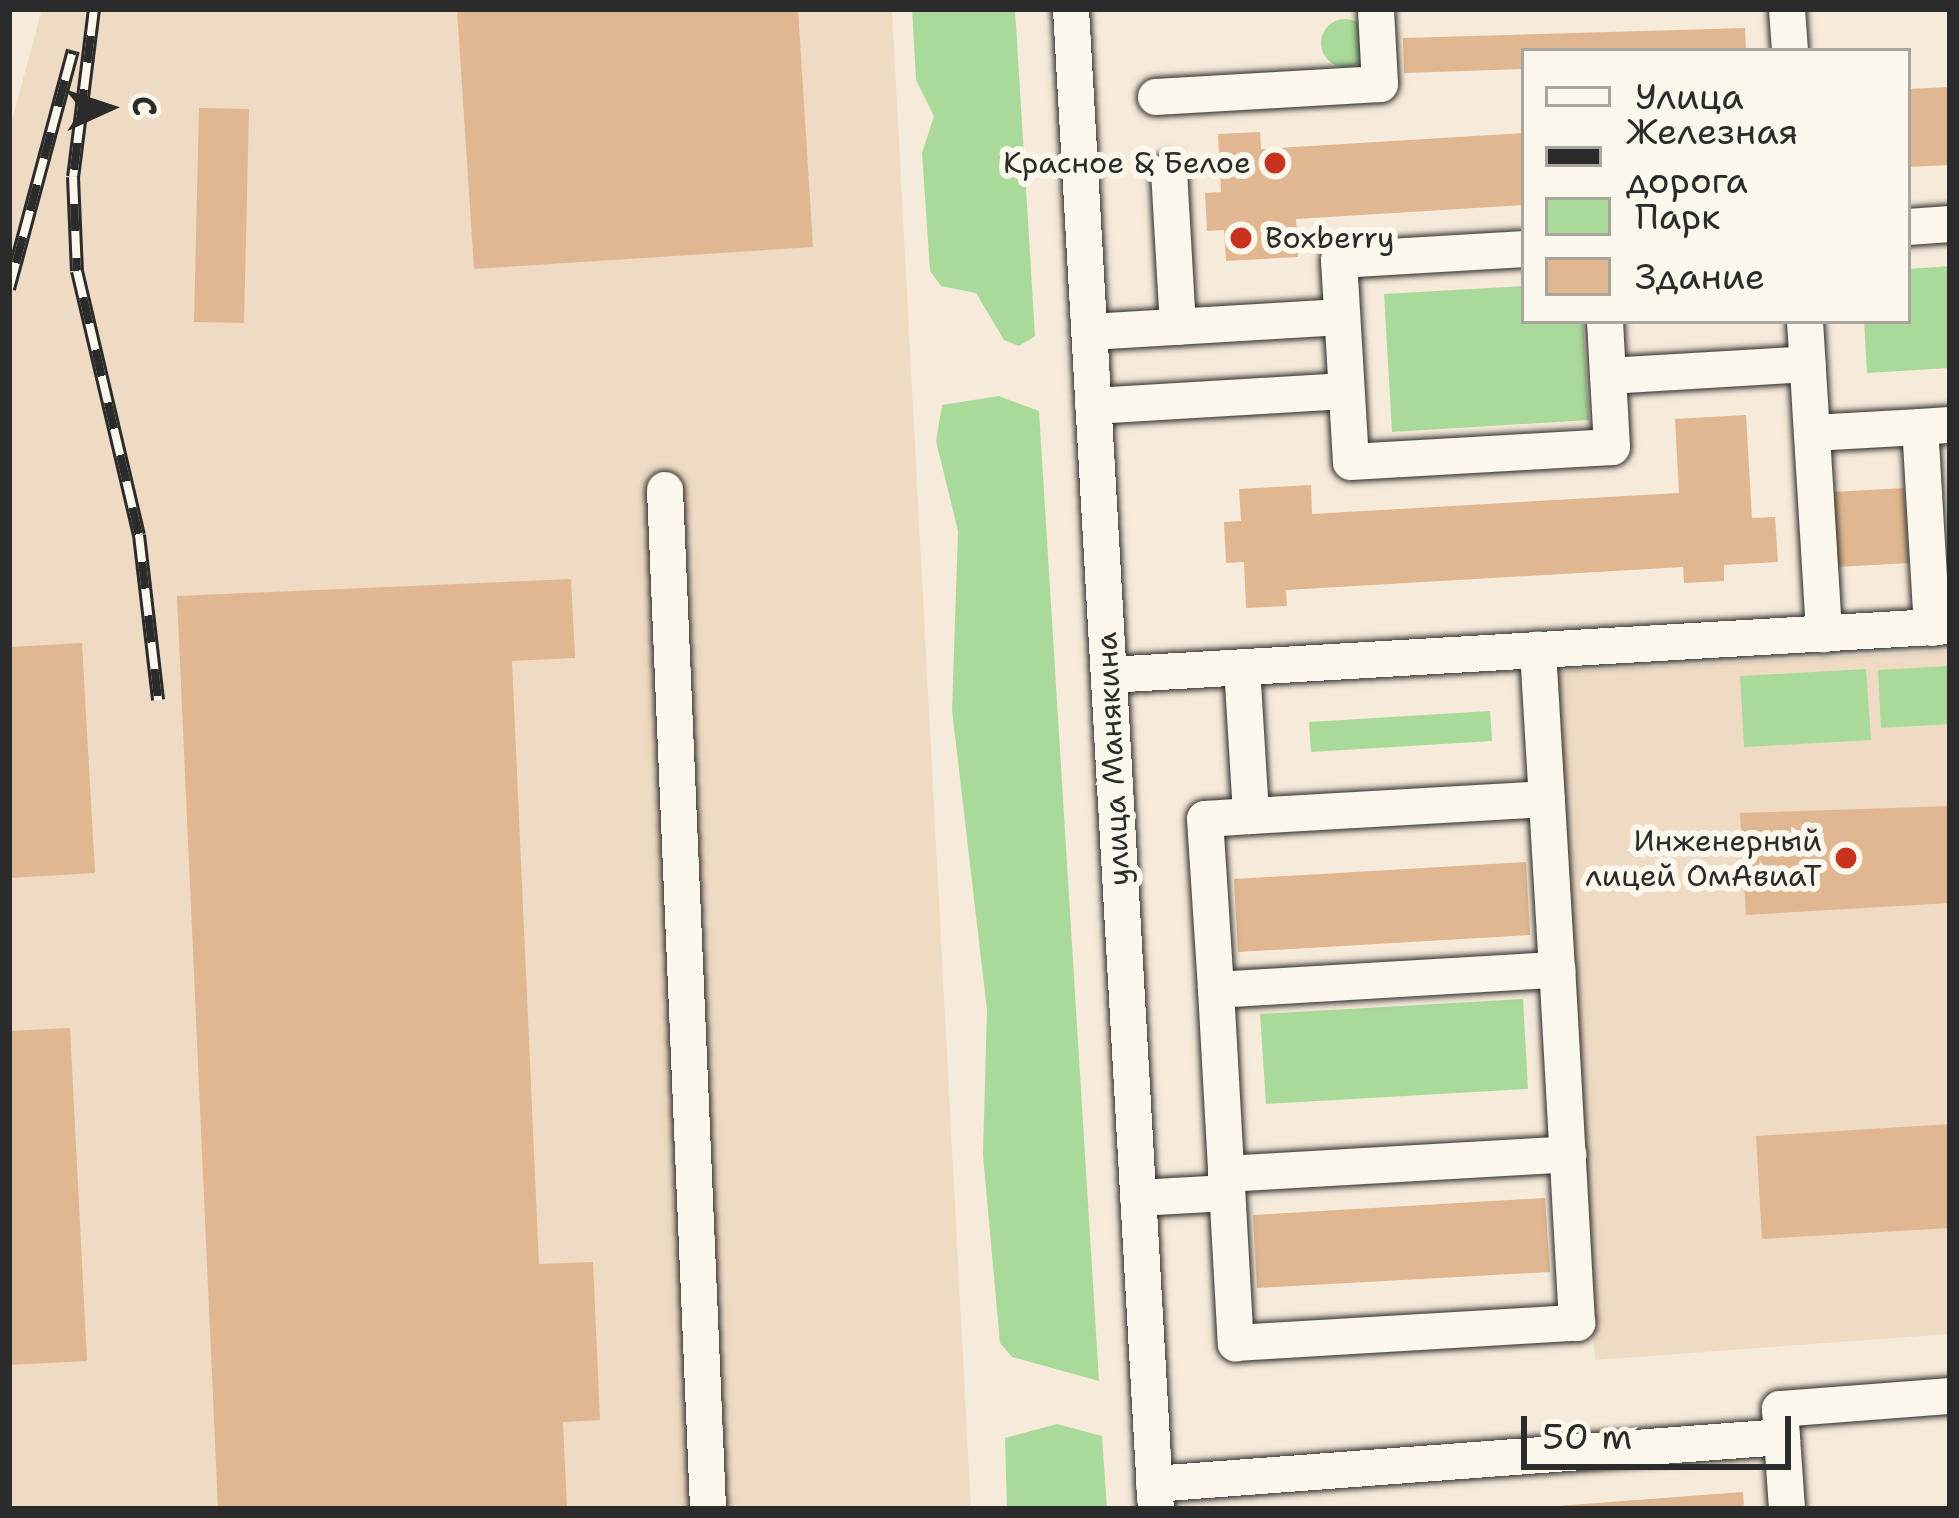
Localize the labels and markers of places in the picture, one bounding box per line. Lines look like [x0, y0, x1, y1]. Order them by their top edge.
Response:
place label: Красное & Белое [1003, 145, 1251, 181]
marker: Красное & Белое [1262, 150, 1288, 176]
place label: Boxberry [1265, 220, 1394, 256]
marker: Boxberry [1228, 225, 1254, 251]
place label: Инженерный лицей ОмАвиаТ [1585, 823, 1822, 894]
marker: Инженерный лицей ОмАвиаТ [1833, 845, 1859, 871]

